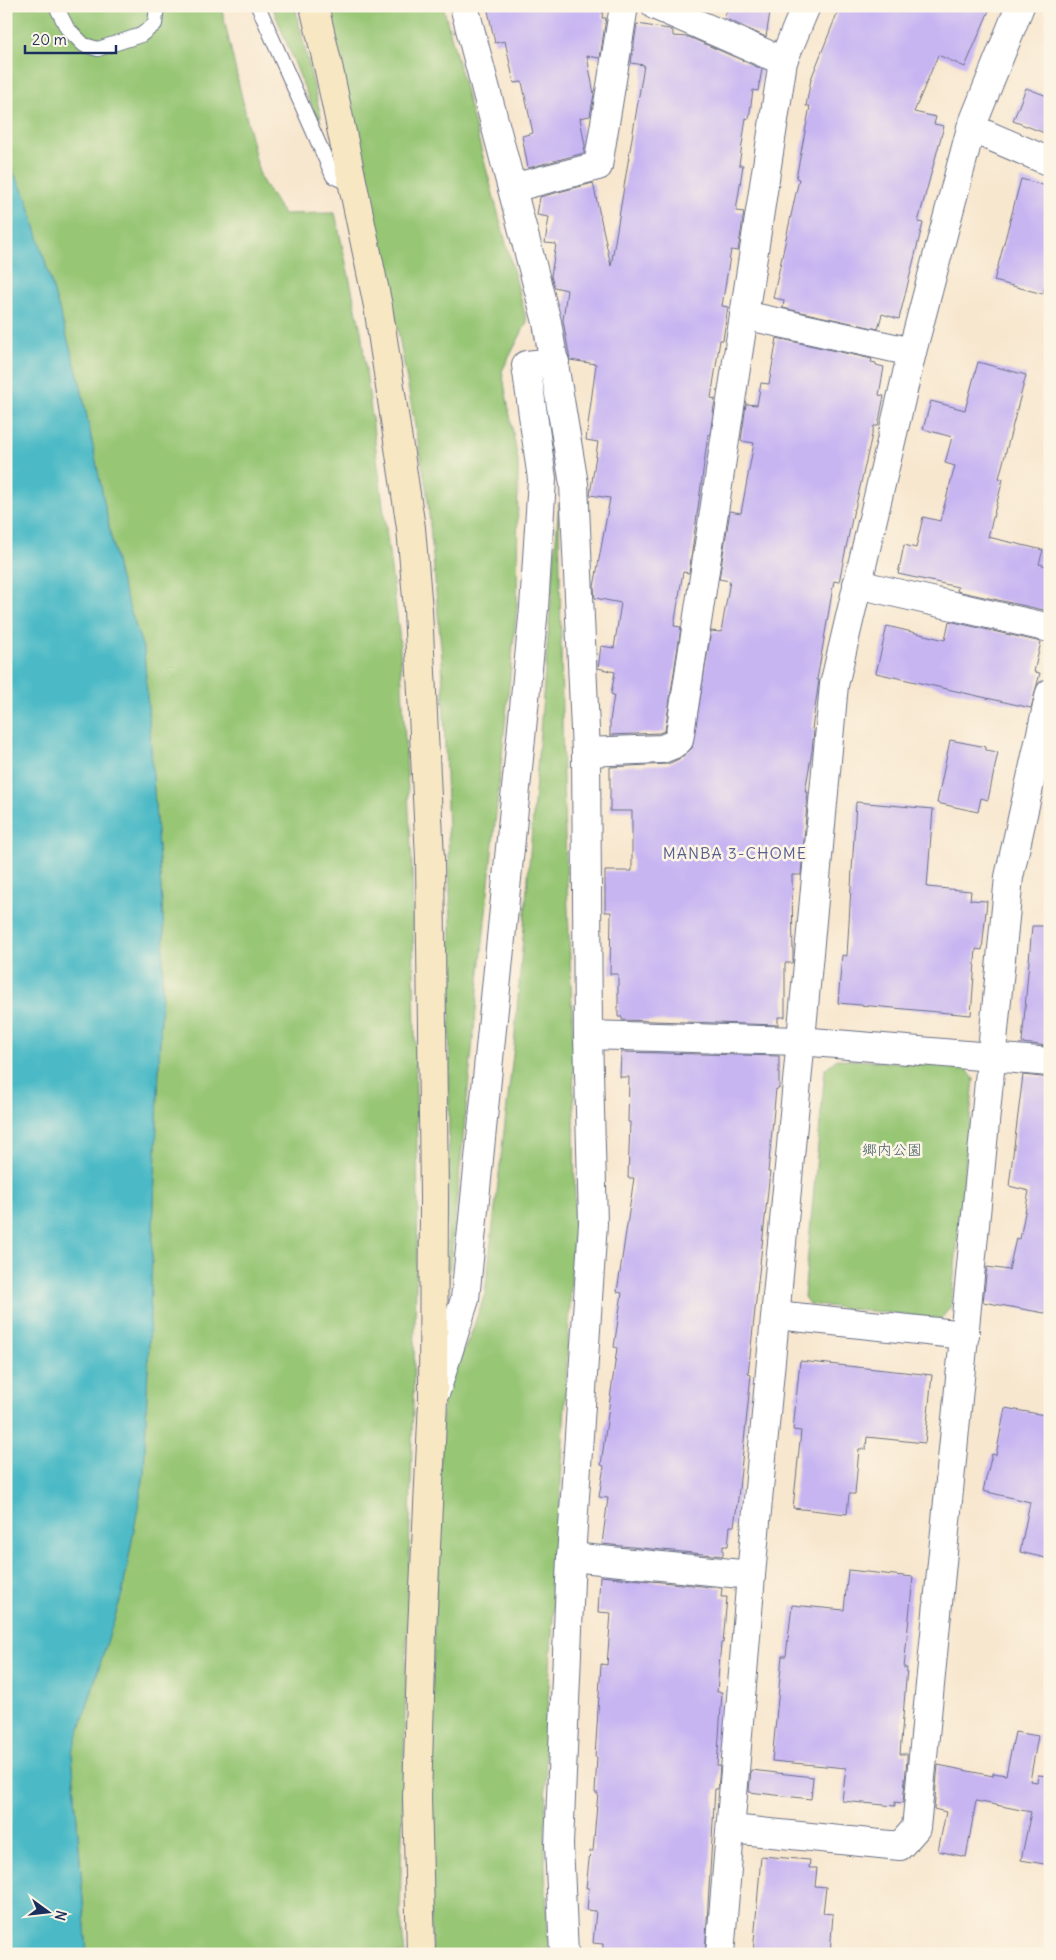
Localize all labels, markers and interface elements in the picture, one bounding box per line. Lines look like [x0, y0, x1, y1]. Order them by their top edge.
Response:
scale bar [25, 22, 116, 54]
text: 20 m [32, 30, 67, 49]
district label: MANBA 3-CHOME [663, 843, 807, 863]
park label: 郷内公園 [862, 1140, 922, 1159]
north arrow [22, 1888, 72, 1938]
text: N [51, 1908, 71, 1922]

